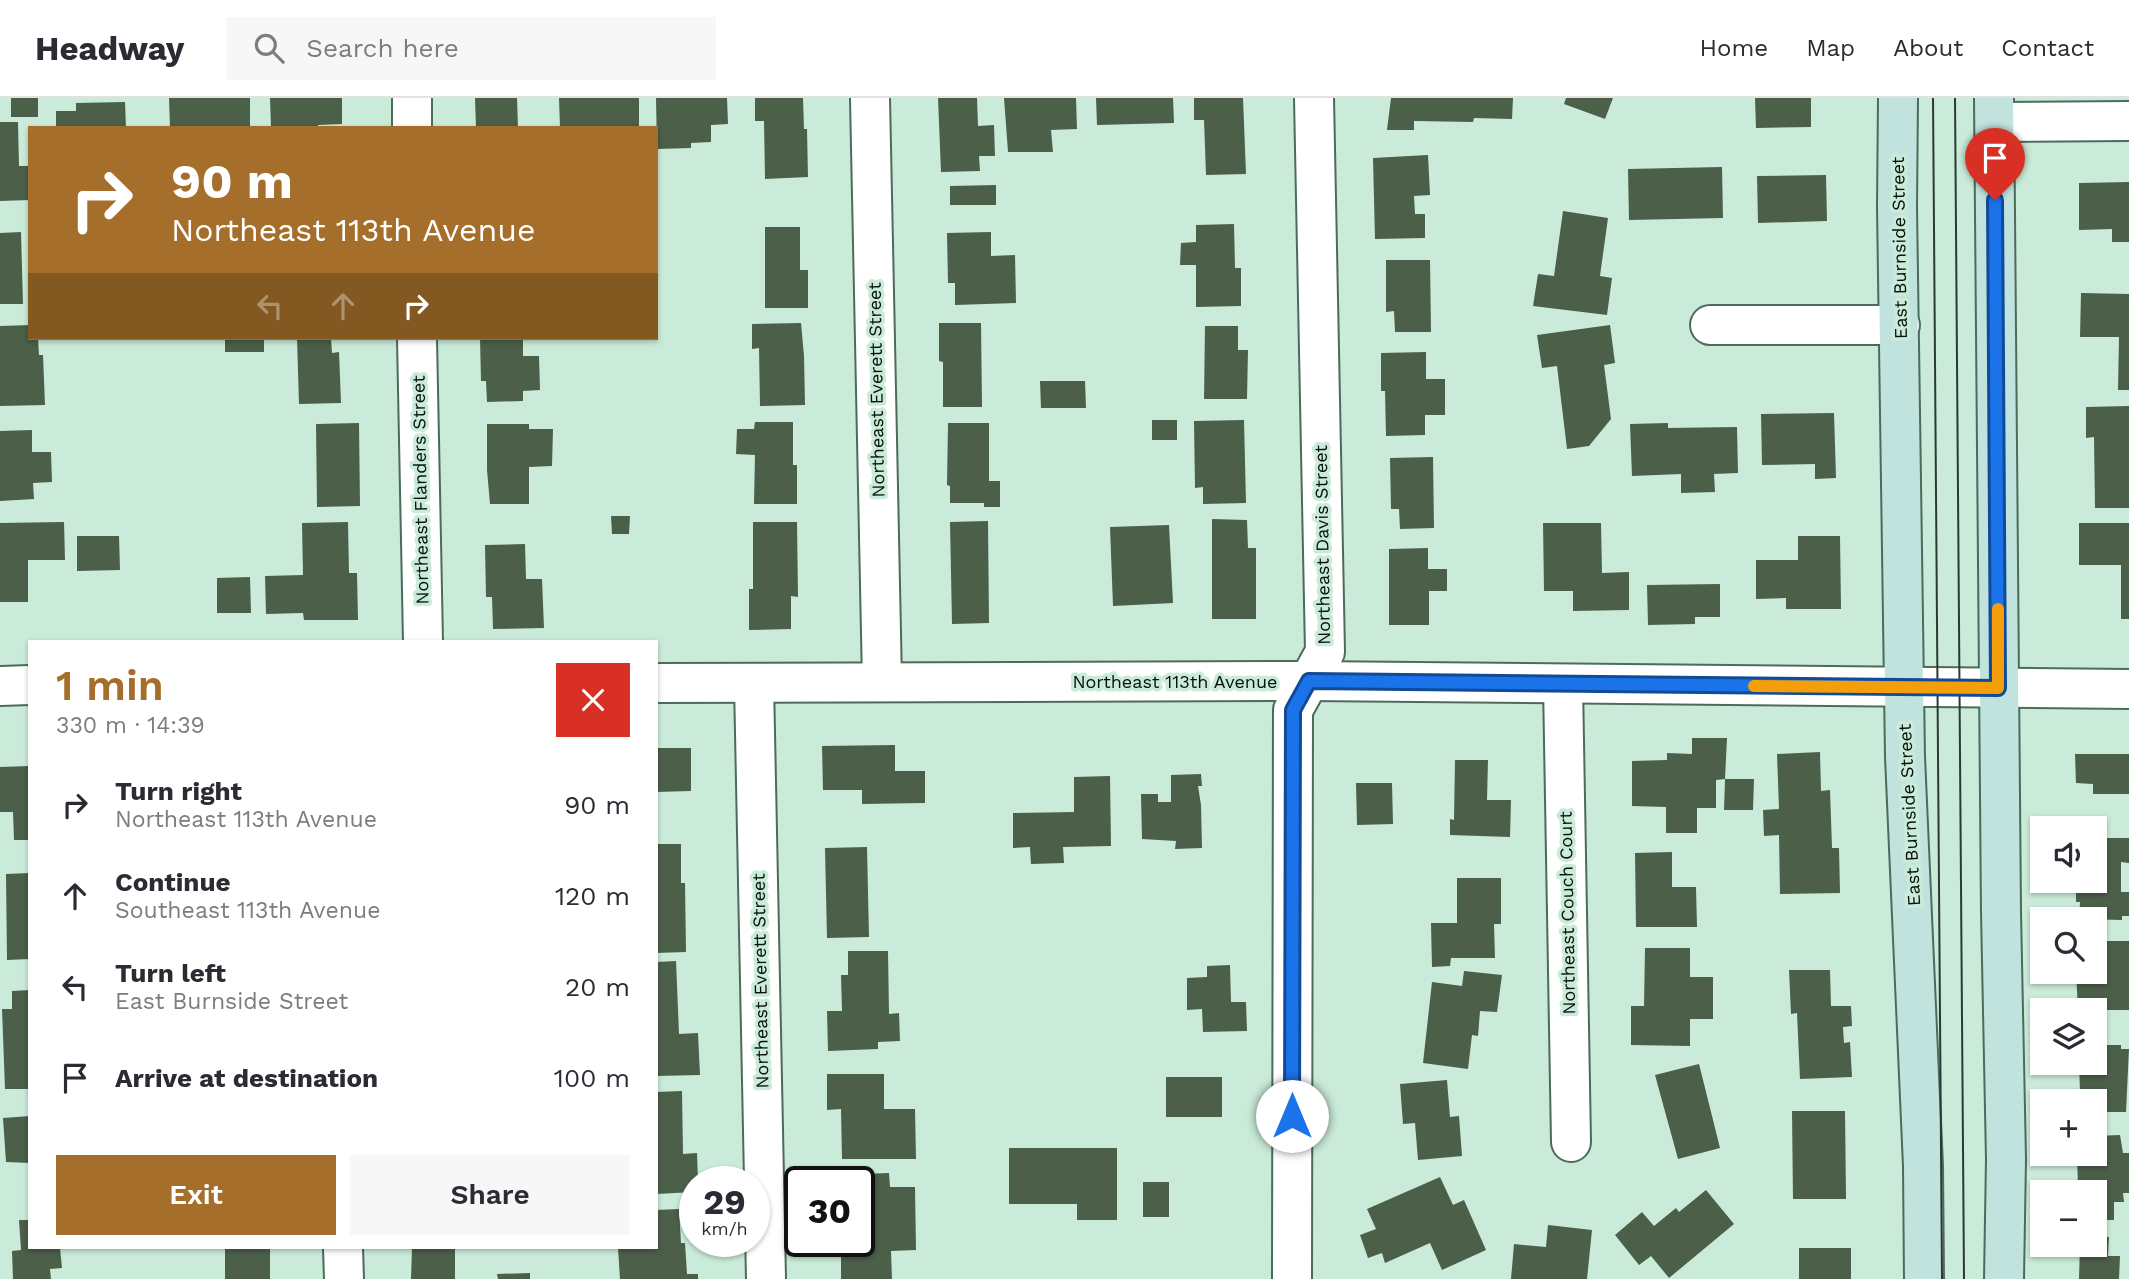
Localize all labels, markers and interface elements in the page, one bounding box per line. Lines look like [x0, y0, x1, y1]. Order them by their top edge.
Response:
search box [226, 17, 716, 80]
text: Headway [35, 29, 184, 68]
icon: search [250, 29, 288, 67]
text: Search here [306, 33, 459, 63]
text: Home [1700, 34, 1768, 62]
text: Map [1806, 34, 1855, 62]
text: About [1893, 34, 1963, 62]
text: Contact [2001, 34, 2094, 62]
pin [1965, 128, 2025, 200]
icon: arrive [1976, 139, 2014, 177]
text: 90 m [171, 152, 293, 210]
icon: right [56, 154, 147, 245]
street label: East Burnside Street [1887, 156, 1911, 339]
text: Northeast 113th Avenue [171, 211, 536, 249]
street label: Northeast Everett Street [864, 282, 888, 498]
icon: left [251, 287, 289, 325]
icon: ahead [324, 287, 362, 325]
icon: right [397, 287, 435, 325]
street label: Northeast Flanders Street [407, 375, 432, 605]
street label: Northeast Davis Street [1310, 444, 1334, 645]
text: 1 min [56, 661, 164, 710]
button: close [556, 663, 630, 737]
street label: Northeast 113th Avenue [1072, 671, 1278, 692]
text: 330 m · 14:39 [56, 712, 205, 739]
street label: East Burnside Street [1894, 723, 1924, 907]
text: Turn right [115, 776, 242, 806]
icon: right [56, 786, 94, 824]
text: 90 m [564, 790, 630, 820]
text: Northeast 113th Avenue [115, 806, 377, 833]
street label: Northeast Couch Court [1555, 811, 1579, 1015]
map controls [2030, 816, 2107, 1257]
button: sound [2030, 816, 2107, 893]
text: Continue [115, 867, 231, 897]
street label: Northeast Everett Street [748, 873, 772, 1089]
icon: ahead [56, 877, 94, 915]
text: 120 m [555, 881, 630, 911]
text: Southeast 113th Avenue [115, 897, 381, 924]
button: search [2030, 907, 2107, 984]
text: Turn left [115, 958, 226, 988]
icon: left [56, 968, 94, 1006]
text: 20 m [565, 972, 630, 1002]
text: East Burnside Street [115, 988, 348, 1015]
button: layers [2030, 998, 2107, 1075]
icon: arrive [56, 1059, 94, 1097]
text: Arrive at destination [115, 1063, 378, 1093]
text: 100 m [554, 1063, 630, 1093]
position arrow [1255, 1079, 1329, 1153]
button: + [2030, 1089, 2107, 1166]
button: Exit [56, 1155, 336, 1235]
button: Share [350, 1155, 630, 1235]
speed limit sign: 30 [784, 1166, 875, 1257]
button: − [2030, 1180, 2107, 1257]
text: 29 [703, 1181, 746, 1223]
text: km/h [701, 1218, 748, 1239]

